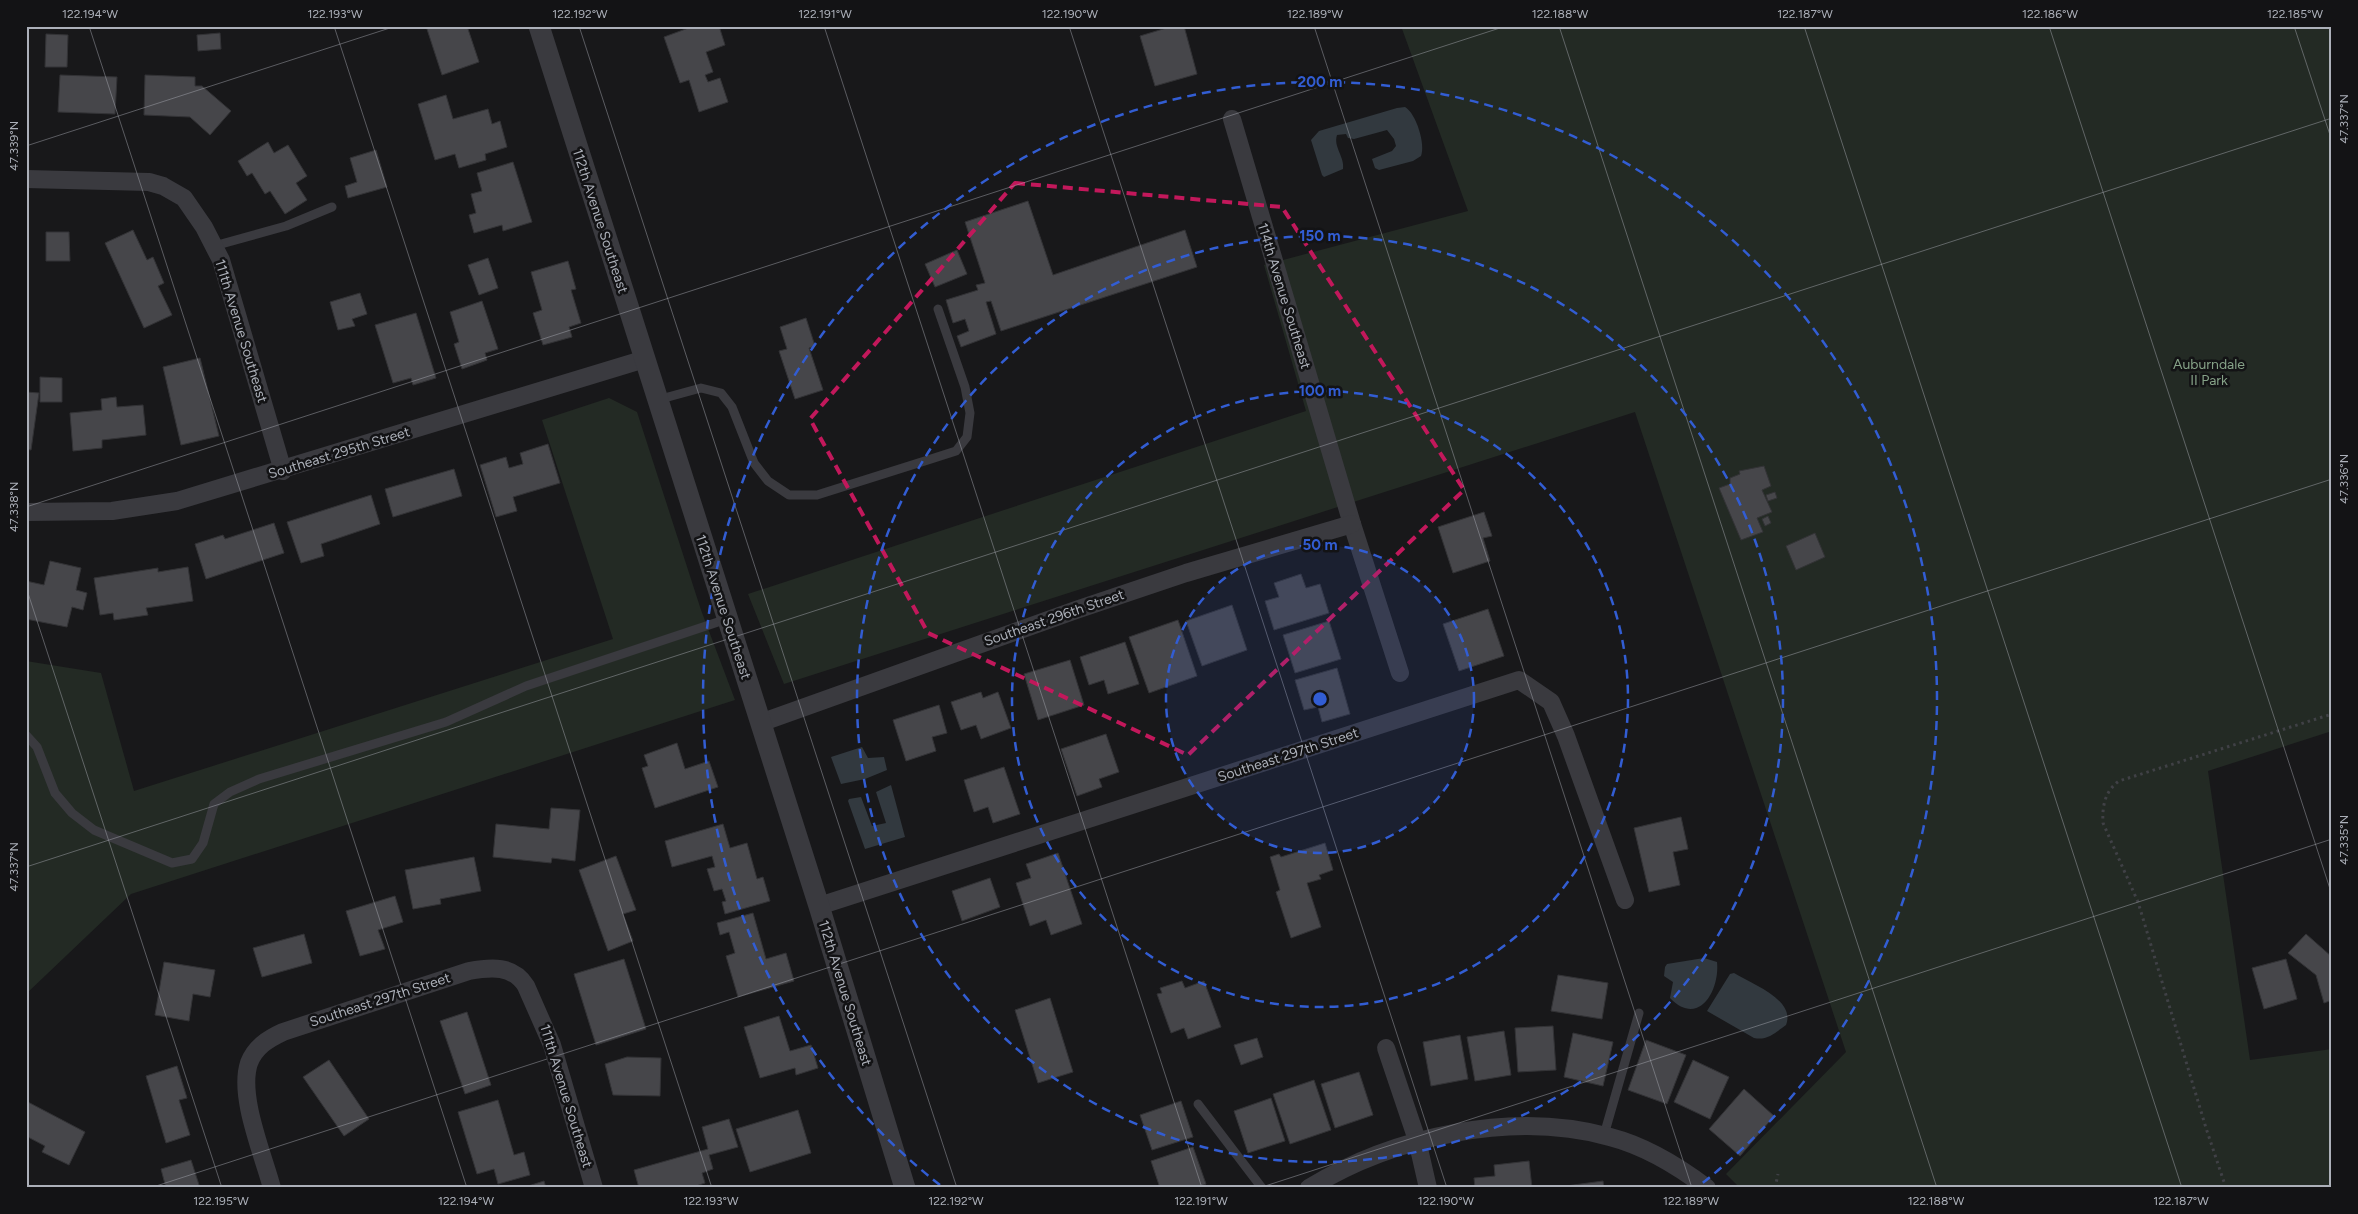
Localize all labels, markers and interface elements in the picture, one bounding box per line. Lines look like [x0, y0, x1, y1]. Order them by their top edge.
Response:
text: 122.194°W [62, 7, 118, 21]
text: 122.193°W [307, 7, 363, 21]
text: 122.192°W [552, 7, 608, 21]
text: 122.191°W [798, 7, 852, 21]
text: 122.190°W [1042, 7, 1099, 21]
text: 122.189°W [1287, 7, 1343, 21]
text: 122.188°W [1532, 7, 1589, 21]
text: 122.187°W [1777, 7, 1833, 21]
text: 122.186°W [2022, 7, 2078, 21]
text: 122.185°W [2267, 7, 2323, 21]
text: 200 m [1298, 73, 1342, 91]
text: 47.337°N [2337, 94, 2351, 144]
text: 47.339°N [7, 121, 21, 171]
street label: 112th Avenue Southeast [569, 147, 631, 295]
street label: 114th Avenue Southeast [1254, 221, 1314, 371]
text: 150 m [1299, 227, 1341, 245]
street label: 111th Avenue Southeast [211, 257, 271, 405]
park label: Auburndale II Park [2173, 356, 2245, 389]
text: 100 m [1299, 382, 1341, 400]
street label: Southeast 295th Street [266, 423, 412, 483]
text: 47.336°N [2337, 454, 2351, 504]
text: 47.338°N [7, 482, 21, 532]
street label: 112th Avenue Southeast [692, 533, 754, 681]
text: 50 m [1302, 536, 1338, 554]
street label: Southeast 296th Street [982, 586, 1126, 650]
centre of rings [1311, 690, 1329, 708]
street label: Southeast 297th Street [1216, 724, 1360, 786]
text: 47.335°N [2337, 815, 2351, 865]
text: 47.337°N [7, 842, 21, 892]
street label: 112th Avenue Southeast [815, 918, 875, 1068]
street label: Southeast 297th Street [308, 969, 452, 1031]
street label: 111th Avenue Southeast [536, 1022, 596, 1170]
text: 122.195°W [193, 1194, 249, 1208]
text: 122.194°W [438, 1194, 494, 1208]
text: 122.193°W [683, 1194, 739, 1208]
text: 122.192°W [928, 1194, 984, 1208]
text: 122.191°W [1174, 1194, 1228, 1208]
text: 122.190°W [1418, 1194, 1475, 1208]
text: 122.189°W [1663, 1194, 1719, 1208]
text: 122.188°W [1908, 1194, 1965, 1208]
text: 122.187°W [2153, 1194, 2209, 1208]

